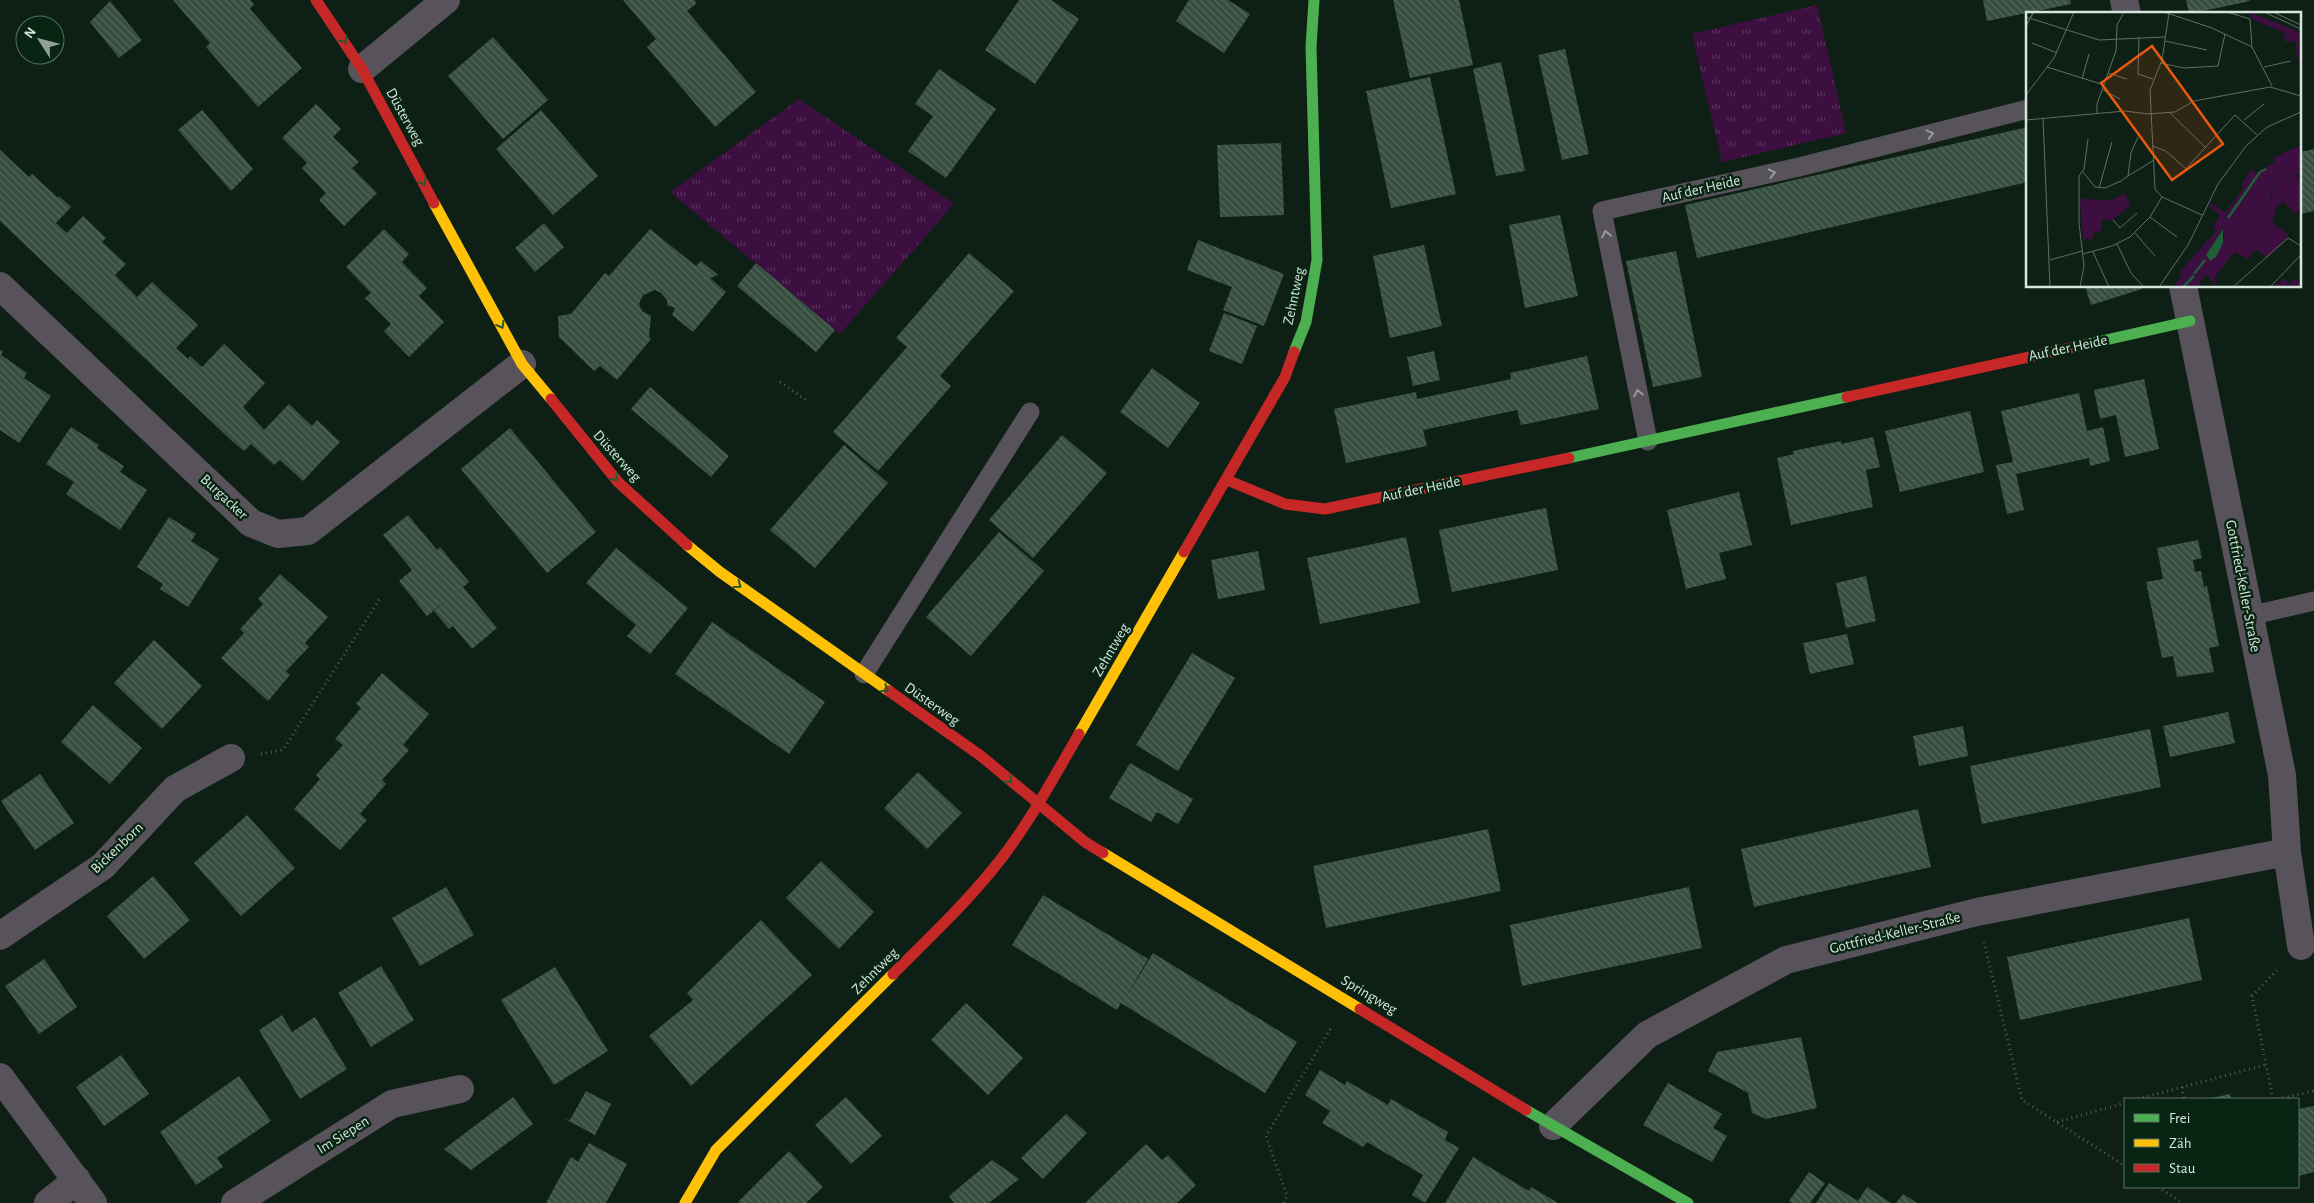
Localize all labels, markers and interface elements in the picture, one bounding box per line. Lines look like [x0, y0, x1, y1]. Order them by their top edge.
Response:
inset map [2026, 12, 2302, 288]
north arrow [15, 15, 65, 65]
text: N [22, 25, 39, 41]
one-way arrow [337, 35, 347, 44]
street label: Düsterweg [383, 86, 427, 149]
one-way arrow [1925, 129, 1934, 140]
one-way arrow [1767, 168, 1776, 179]
street label: Auf der Heide [1660, 173, 1742, 205]
one-way arrow [417, 177, 427, 186]
one-way arrow [1601, 229, 1612, 238]
street label: Zehntweg [1281, 265, 1308, 326]
one-way arrow [495, 319, 505, 328]
street label: Auf der Heide [2027, 332, 2109, 364]
one-way arrow [1633, 388, 1644, 397]
street label: Düsterweg [590, 427, 644, 485]
street label: Burgacker [197, 472, 251, 523]
one-way arrow [610, 473, 619, 482]
street label: Auf der Heide [1380, 473, 1462, 505]
street label: Gottfried-Keller-Straße [2223, 519, 2263, 653]
one-way arrow [732, 579, 742, 588]
street label: Zehntweg [1090, 620, 1132, 679]
street label: Düsterweg [902, 680, 963, 729]
one-way arrow [879, 683, 888, 692]
one-way arrow [1004, 775, 1013, 784]
street label: Bickenborn [88, 820, 146, 876]
street label: Gottfried-Keller-Straße [1828, 909, 1962, 957]
street label: Zehntweg [849, 944, 902, 997]
street label: Springweg [1339, 973, 1400, 1018]
legend [2124, 1098, 2299, 1188]
text: Frei [2169, 1111, 2190, 1126]
street label: Im Siepen [314, 1113, 372, 1157]
text: Zäh [2169, 1136, 2192, 1151]
text: Stau [2169, 1161, 2196, 1176]

